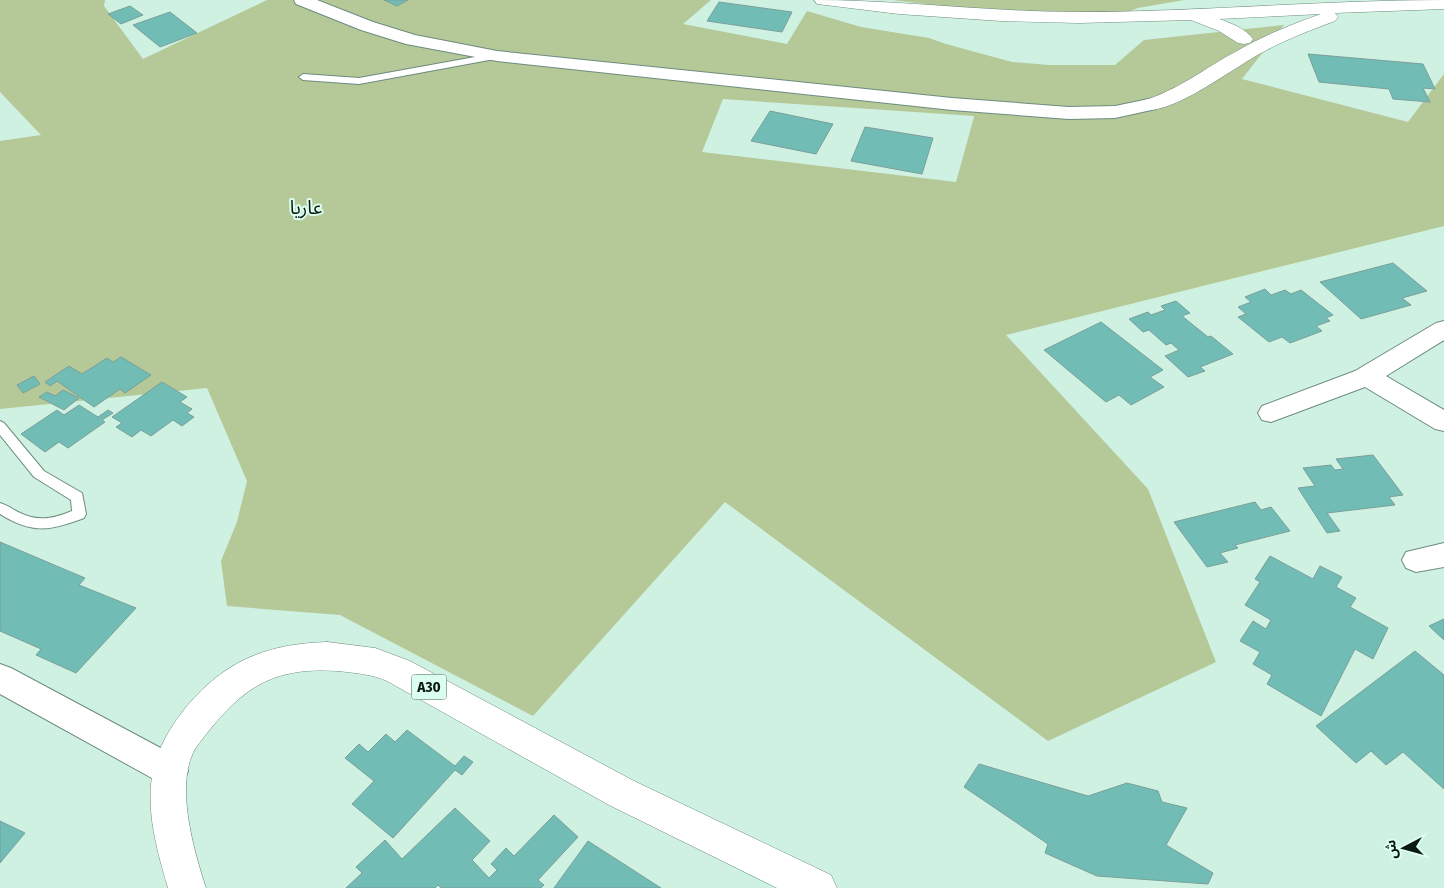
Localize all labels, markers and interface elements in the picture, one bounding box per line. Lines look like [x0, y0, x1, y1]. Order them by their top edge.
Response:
district label: عاريا [290, 196, 322, 219]
road number: A30 [412, 674, 446, 700]
north arrow [1379, 823, 1429, 873]
text: ش [1382, 839, 1401, 860]

